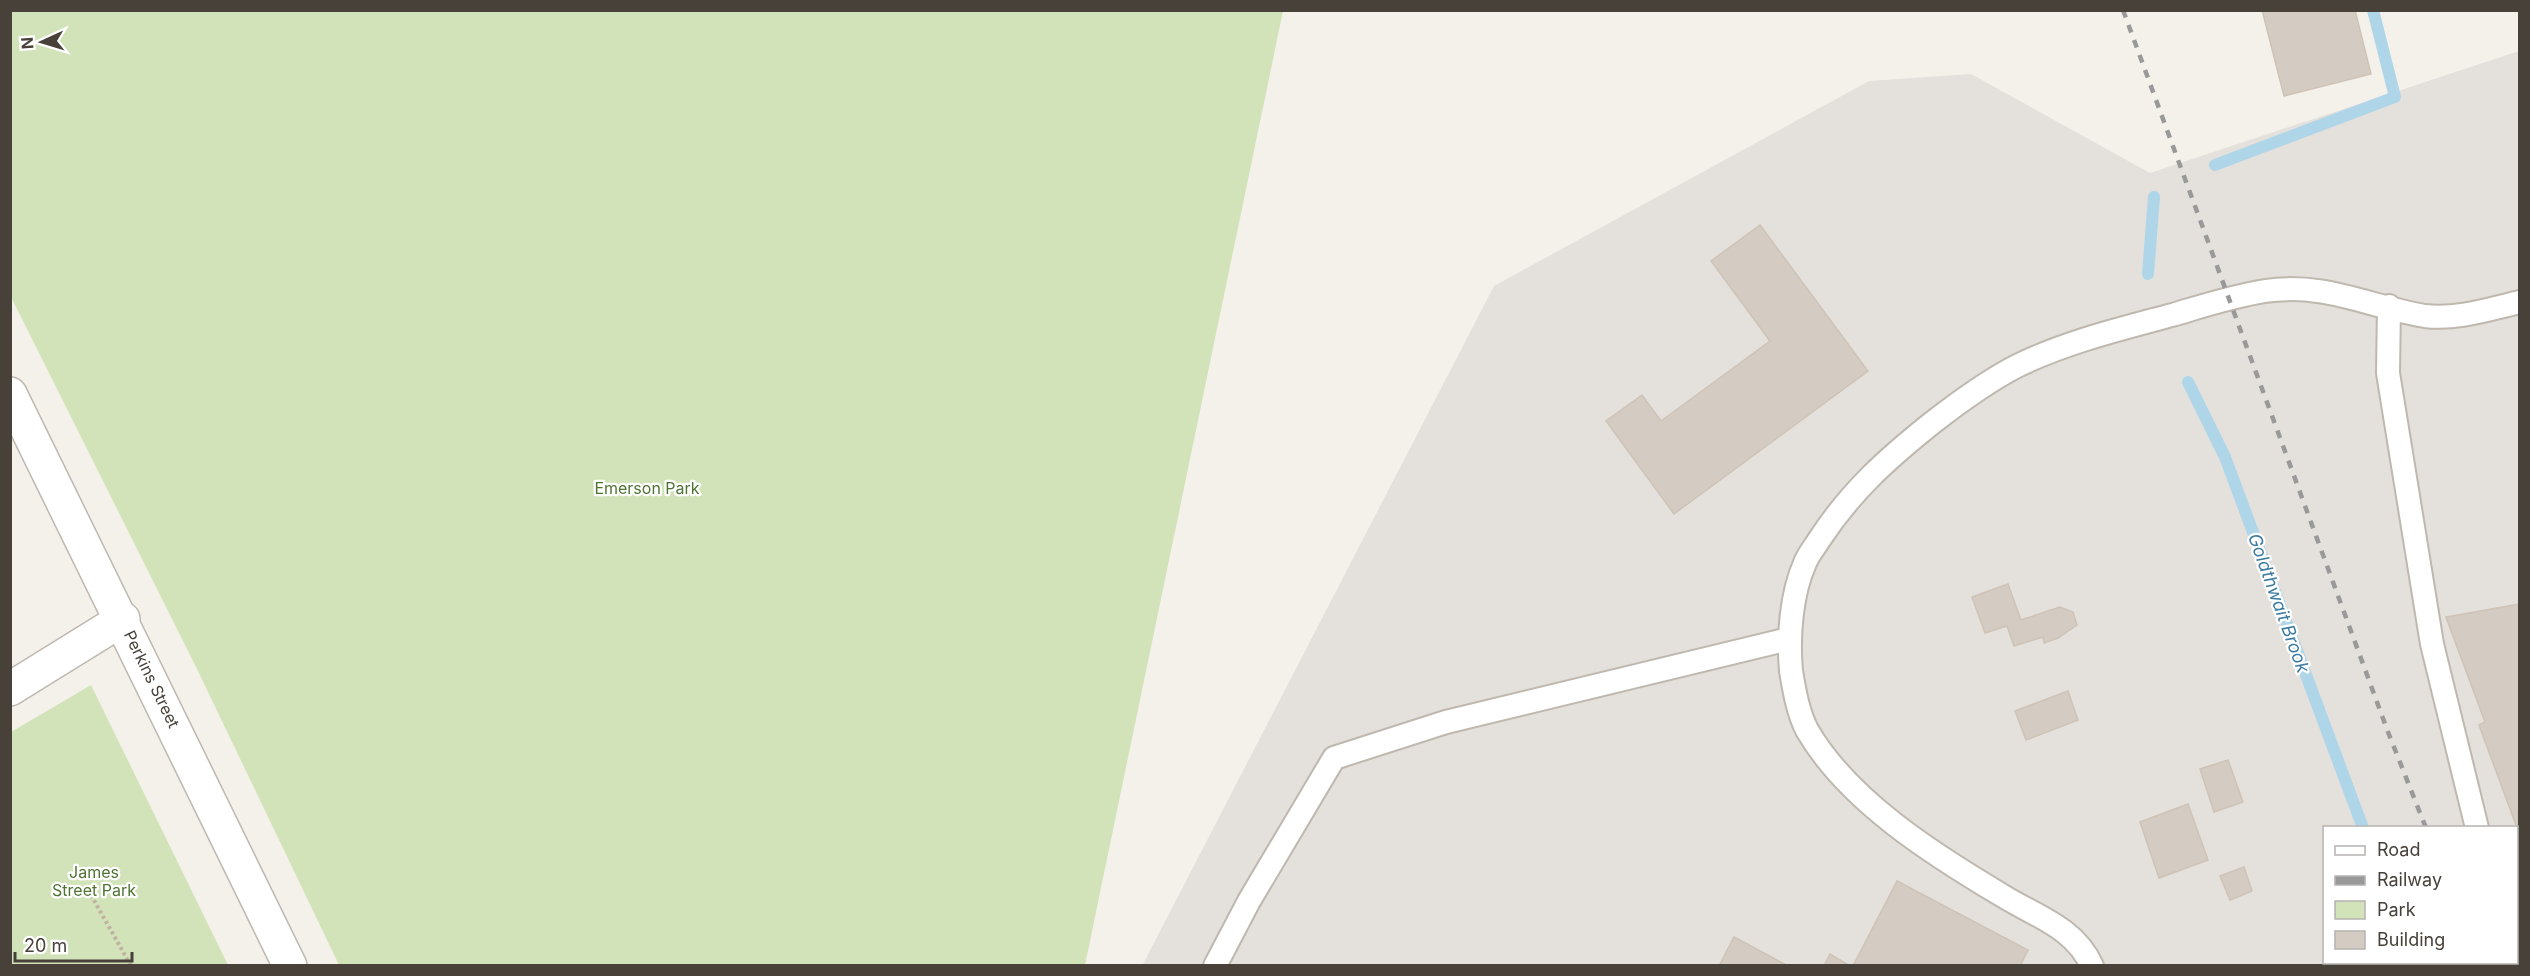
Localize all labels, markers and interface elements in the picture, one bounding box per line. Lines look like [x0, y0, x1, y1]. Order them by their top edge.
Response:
north arrow [12, 12, 72, 72]
text: N [17, 36, 37, 50]
park label: Emerson Park [594, 478, 700, 498]
water label: Goldthwait Brook [2244, 530, 2314, 677]
street label: Perkins Street [120, 627, 184, 731]
legend [2323, 826, 2518, 964]
text: Road [2377, 839, 2420, 860]
park label: James Street Park [52, 862, 136, 900]
text: Railway [2377, 869, 2442, 890]
text: Park [2377, 899, 2416, 920]
scale bar [15, 925, 132, 963]
text: Building [2377, 929, 2445, 950]
text: 20 m [24, 935, 67, 956]

